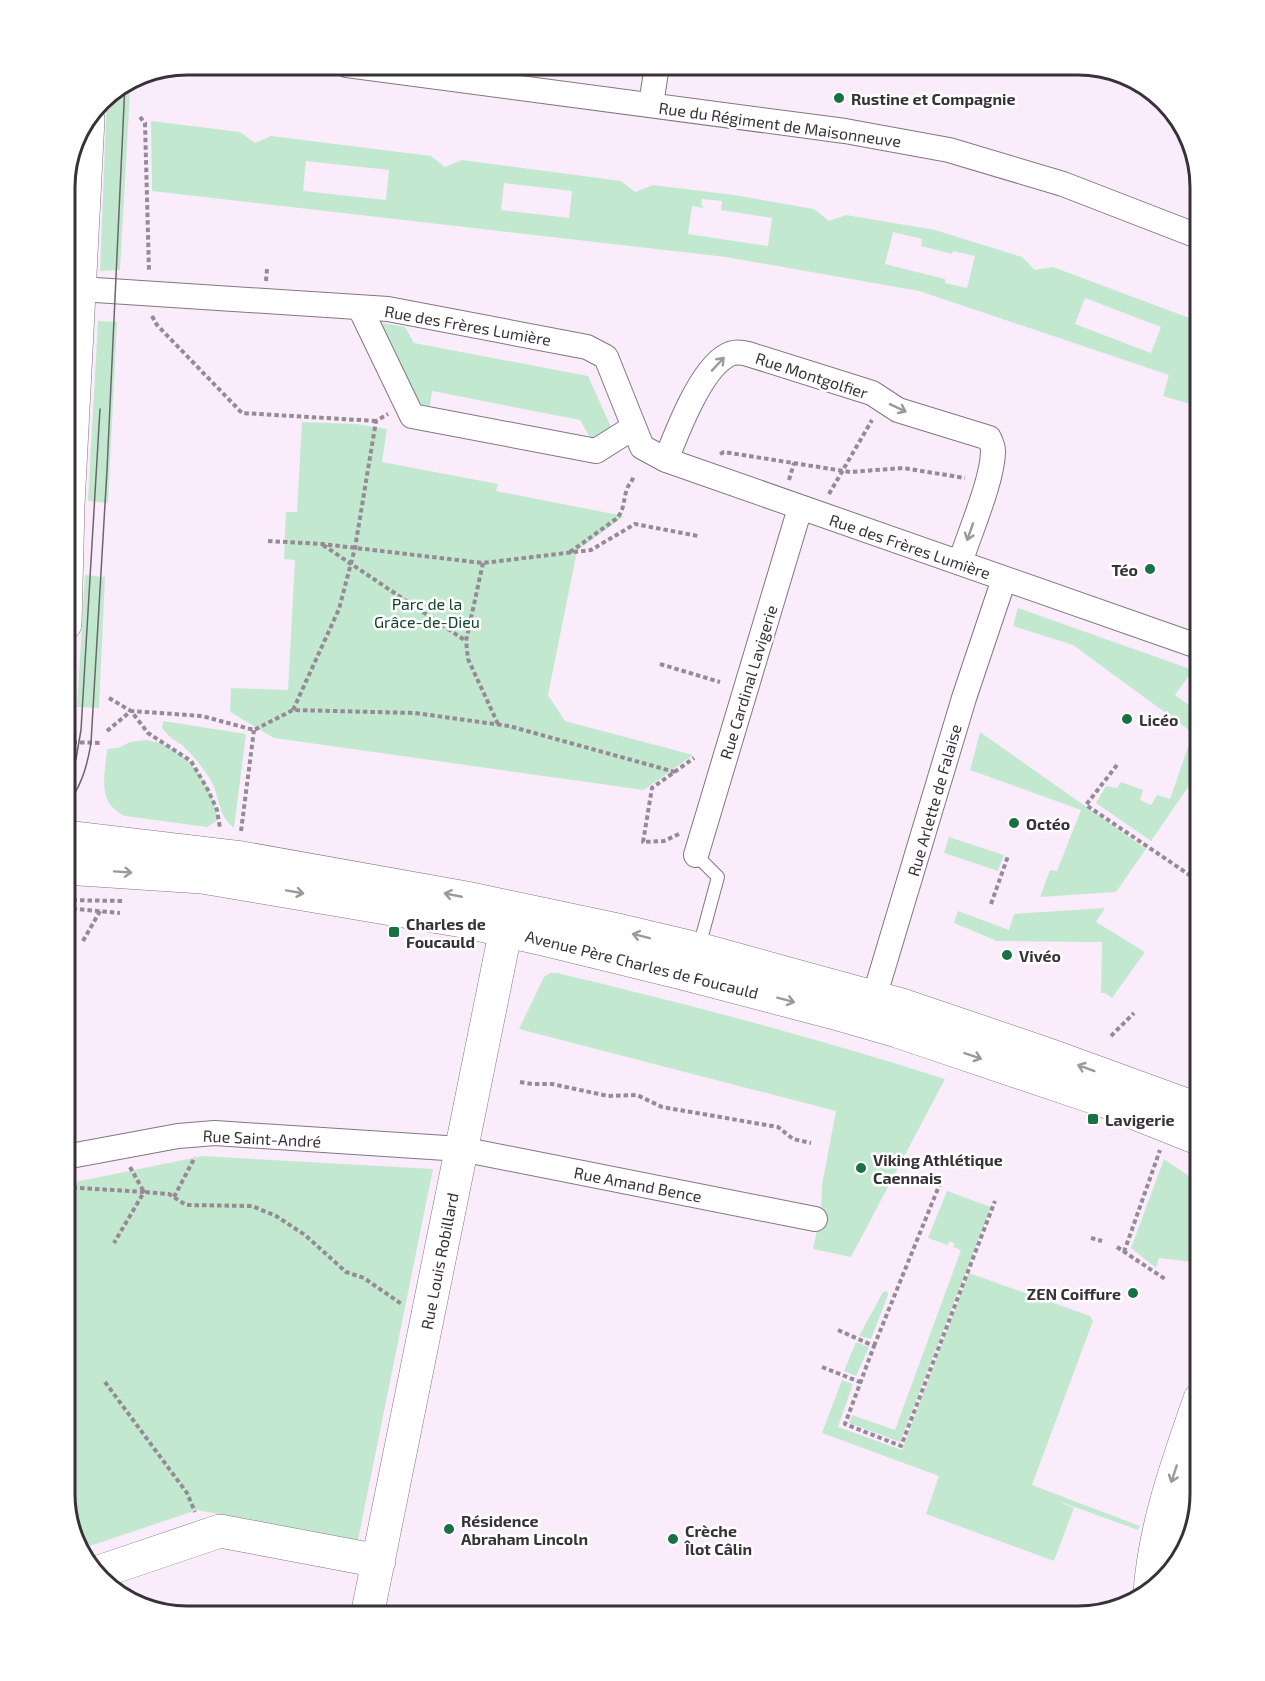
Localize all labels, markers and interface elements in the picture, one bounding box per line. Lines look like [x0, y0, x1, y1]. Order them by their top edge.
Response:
place label: Rustine et Compagnie [851, 89, 1015, 108]
marker: Rustine et Compagnie [832, 91, 846, 105]
street label: Rue du Régiment de Maisonneuve [658, 98, 902, 150]
street label: Rue des Frères Lumière [383, 301, 553, 349]
street label: Rue Montgolfier [753, 348, 871, 402]
one-way arrow [711, 357, 725, 372]
one-way arrow [888, 403, 906, 415]
street label: Rue des Frères Lumière [827, 510, 993, 582]
one-way arrow [964, 522, 975, 541]
place label: Téo [1112, 560, 1138, 579]
marker: Téo [1143, 562, 1157, 576]
park label: Parc de la Grâce-de-Dieu [374, 594, 480, 631]
street label: Rue Cardinal Lavigerie [715, 603, 781, 761]
place label: Licéo [1139, 710, 1179, 729]
marker: Licéo [1120, 712, 1134, 726]
street label: Rue Arlette de Falaise [903, 722, 965, 878]
place label: Octéo [1026, 814, 1070, 833]
marker: Octéo [1007, 816, 1021, 830]
one-way arrow [113, 866, 132, 877]
one-way arrow [285, 887, 304, 898]
one-way arrow [443, 889, 463, 900]
place label: Charles de Foucauld [406, 914, 486, 951]
marker: Charles de Foucauld [387, 925, 401, 939]
street label: Avenue Père Charles de Foucauld [523, 926, 761, 1002]
one-way arrow [632, 929, 651, 941]
place label: Vivéo [1019, 946, 1061, 965]
marker: Vivéo [1000, 948, 1014, 962]
one-way arrow [777, 995, 796, 1006]
one-way arrow [963, 1052, 982, 1063]
one-way arrow [1077, 1062, 1096, 1073]
place label: Lavigerie [1105, 1110, 1175, 1129]
marker: Lavigerie [1086, 1112, 1100, 1126]
street label: Rue Saint-André [202, 1125, 322, 1151]
place label: Viking Athlétique Caennais [873, 1150, 1003, 1187]
marker: Viking Athlétique Caennais [854, 1161, 868, 1175]
street label: Rue Amand Bence [573, 1162, 703, 1206]
street label: Rue Louis Robillard [416, 1191, 462, 1331]
place label: ZEN Coiffure [1027, 1284, 1121, 1303]
marker: ZEN Coiffure [1126, 1286, 1140, 1300]
one-way arrow [1168, 1464, 1179, 1483]
place label: Résidence Abraham Lincoln [461, 1511, 588, 1548]
place label: Crèche Îlot Câlin [684, 1521, 752, 1558]
marker: Résidence Abraham Lincoln [442, 1522, 456, 1536]
marker: Crèche Îlot Câlin [666, 1532, 680, 1546]

